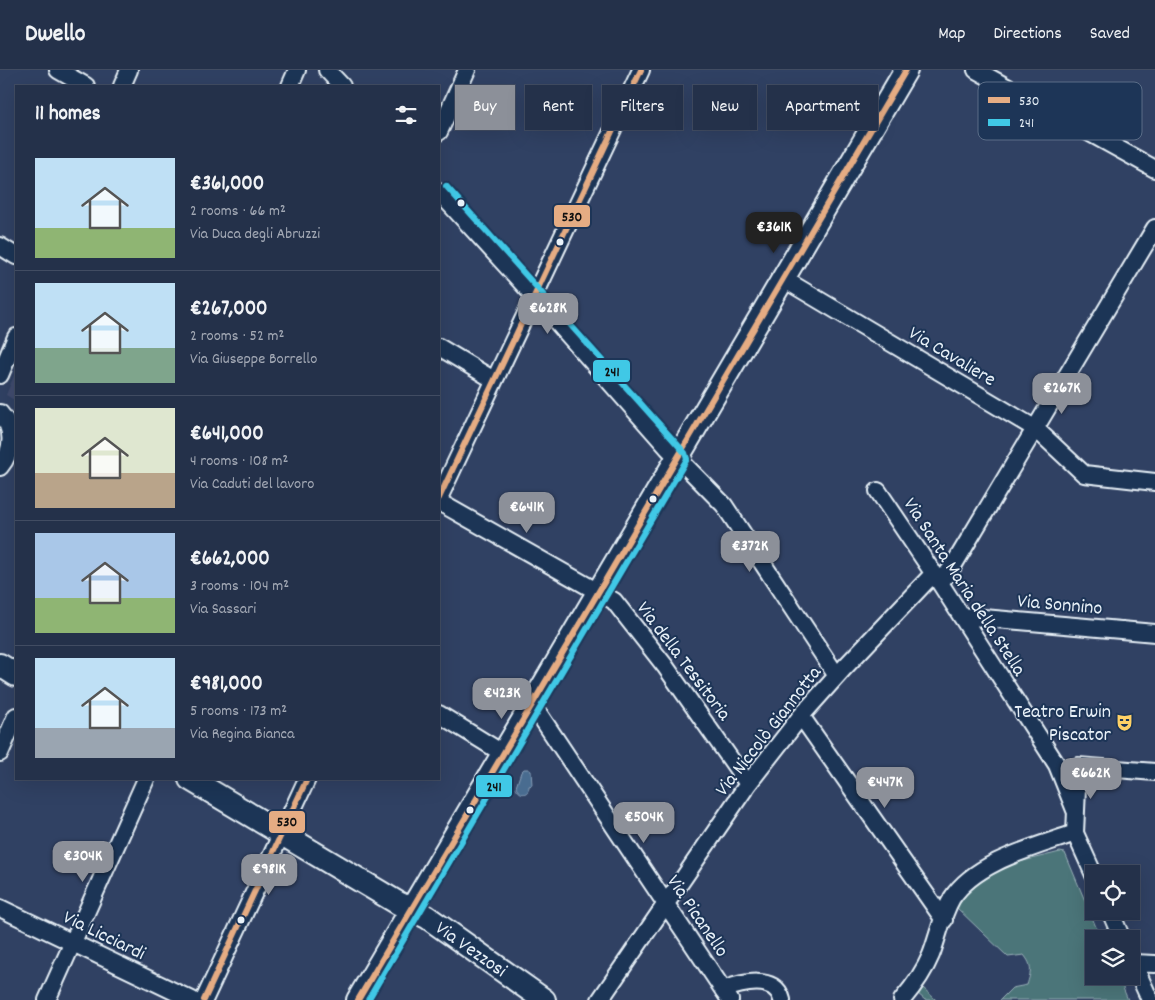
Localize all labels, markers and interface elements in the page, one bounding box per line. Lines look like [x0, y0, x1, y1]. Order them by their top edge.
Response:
text: Dwello [25, 18, 86, 52]
text: Map [938, 22, 965, 47]
text: Directions [993, 22, 1062, 47]
text: Saved [1090, 22, 1130, 47]
legend [978, 82, 1142, 140]
chip: Buy [455, 85, 515, 130]
chip: Rent [525, 85, 592, 130]
chip: Filters [602, 85, 683, 130]
chip: New [693, 85, 757, 130]
chip: Apartment [767, 85, 878, 130]
text: 530 [1019, 92, 1039, 112]
text: 11 homes [35, 100, 100, 130]
icon: filters [392, 101, 420, 129]
text: 241 [1019, 114, 1034, 134]
text: €361,000 [190, 170, 264, 200]
icon: home [75, 178, 135, 238]
unlabelled marker [456, 198, 466, 208]
text: 2 rooms · 66 m² [190, 200, 286, 223]
line badge: 530 [553, 204, 591, 228]
text: 530 [562, 208, 582, 228]
pin: €361K [739, 212, 809, 254]
text: €361K [757, 216, 791, 239]
text: Via Duca degli Abruzzi [190, 223, 320, 246]
unlabelled marker [555, 237, 565, 247]
pin: €628K [513, 292, 583, 335]
text: €267,000 [190, 295, 268, 325]
text: €628K [529, 297, 567, 320]
icon: home [75, 303, 135, 363]
street label: Via Cavaliere [902, 320, 1001, 395]
text: 2 rooms · 52 m² [190, 325, 284, 348]
text: Via Giuseppe Borrello [190, 348, 317, 371]
line badge: 241 [592, 359, 631, 383]
text: 241 [605, 363, 620, 383]
pin: €267K [1027, 372, 1097, 415]
text: €267K [1043, 377, 1081, 400]
text: €641,000 [190, 420, 264, 450]
icon: home [75, 428, 135, 488]
text: 4 rooms · 108 m² [190, 450, 288, 473]
text: Via Caduti del lavoro [190, 473, 314, 496]
pin: €641K [492, 492, 562, 534]
street label: Via Santa Maria della Stella [895, 493, 1032, 683]
unlabelled marker [648, 494, 658, 504]
text: €641K [510, 496, 544, 519]
pin: €372K [715, 530, 785, 573]
text: €372K [732, 535, 768, 558]
text: €662,000 [190, 545, 270, 575]
icon: home [75, 553, 135, 613]
text: 3 rooms · 104 m² [190, 575, 289, 598]
street label: Via Sonnino [1016, 588, 1104, 624]
street label: Via della Tessitoria [628, 596, 737, 728]
text: Via Sassari [190, 598, 256, 621]
street label: Via Niccolò Giannotta [709, 660, 830, 803]
text: €981,000 [190, 670, 263, 700]
icon: home [75, 678, 135, 738]
pin: €423K [467, 678, 537, 720]
text: €423K [483, 682, 521, 705]
place label: Teatro Erwin Piscator [1014, 699, 1112, 750]
text: 5 rooms · 173 m² [190, 700, 287, 723]
theatre icon: Teatro Erwin Piscator [1115, 712, 1135, 732]
text: Via Regina Bianca [190, 723, 294, 746]
pin: €662K [1056, 758, 1126, 800]
text: €662K [1072, 762, 1111, 785]
pin: €447K [850, 766, 920, 809]
text: €447K [867, 771, 903, 794]
line badge: 241 [475, 774, 513, 798]
text: 241 [487, 778, 502, 798]
pin: €504K [609, 802, 679, 844]
unlabelled marker [465, 805, 475, 815]
text: €504K [624, 806, 664, 829]
line badge: 530 [268, 810, 306, 834]
text: 530 [277, 813, 297, 833]
pin: €304K [48, 840, 118, 883]
text: €304K [64, 845, 102, 868]
pin: €981K [234, 854, 304, 896]
text: €981K [252, 858, 286, 881]
map controls [1085, 865, 1140, 985]
button: locate [1085, 865, 1140, 920]
street label: Via Picanello [659, 870, 734, 963]
street label: Via Licciardi [58, 905, 150, 969]
unlabelled marker [236, 915, 246, 925]
street label: Via Vezzosi [429, 916, 512, 986]
button: layers [1085, 930, 1140, 985]

